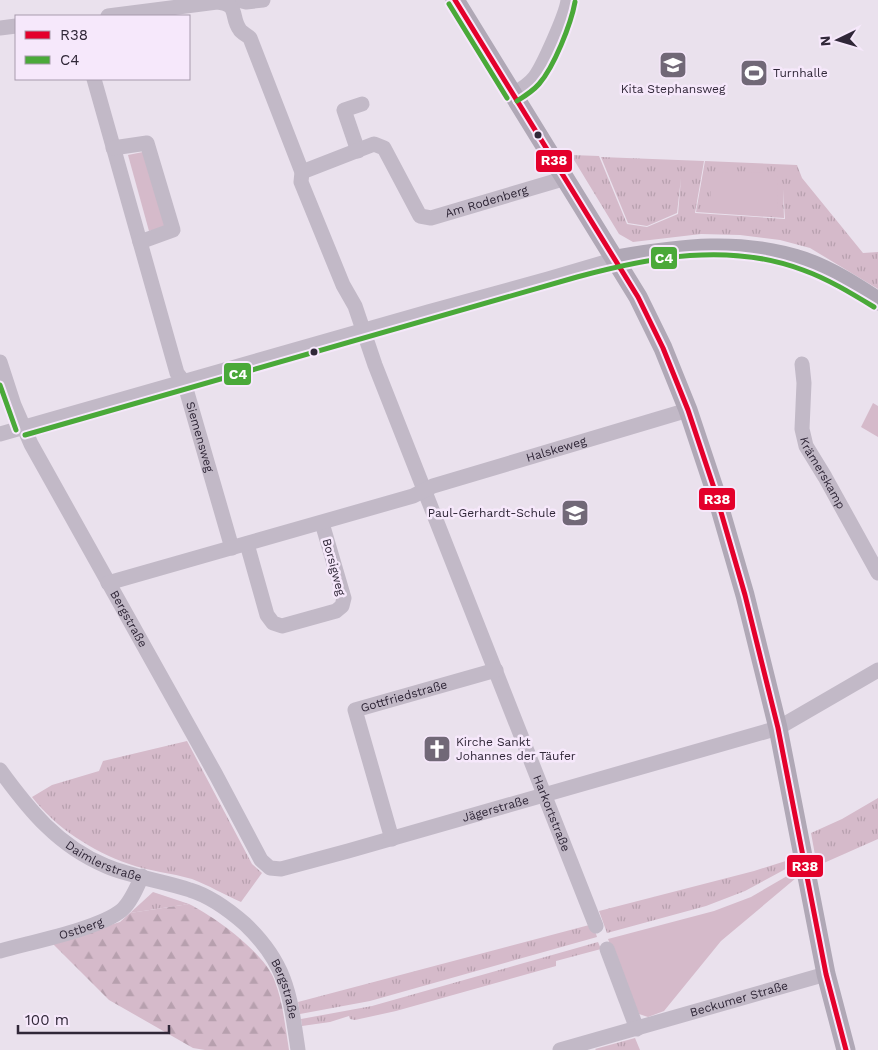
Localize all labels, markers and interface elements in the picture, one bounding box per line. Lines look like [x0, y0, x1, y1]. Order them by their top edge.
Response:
legend [15, 15, 190, 80]
north arrow [813, 15, 863, 65]
text: R38 [60, 26, 88, 44]
text: N [817, 35, 833, 47]
school or university icon: Kita Stephansweg [658, 50, 688, 80]
text: C4 [60, 51, 79, 69]
sports icon: Turnhalle [739, 58, 769, 88]
place label: Turnhalle [773, 66, 828, 80]
place label: Kita Stephansweg [621, 82, 726, 96]
unlabelled marker [533, 130, 543, 140]
line badge: R38 [535, 149, 573, 173]
text: R38 [541, 152, 568, 168]
street label: Am Rodenberg [443, 182, 530, 220]
line badge: C4 [650, 246, 678, 270]
text: C4 [655, 250, 673, 266]
unlabelled marker [309, 347, 319, 357]
line badge: C4 [223, 362, 252, 386]
text: C4 [229, 366, 247, 382]
street label: Siemensweg [183, 400, 217, 474]
street label: Halskeweg [524, 434, 588, 465]
street label: Krämerskamp [797, 435, 848, 512]
line badge: R38 [698, 487, 736, 511]
text: R38 [704, 491, 731, 507]
school or university icon: Paul-Gerhardt-Schule [560, 498, 590, 528]
place label: Paul-Gerhardt-Schule [428, 506, 556, 520]
street label: Borsigweg [320, 537, 349, 598]
street label: Bergstraße [107, 588, 150, 650]
street label: Gottfriedstraße [359, 677, 449, 715]
church icon: Kirche Sankt Johannes der Täufer [422, 734, 452, 764]
place label: Kirche Sankt Johannes der Täufer [456, 735, 576, 763]
street label: Harkortstraße [530, 773, 573, 854]
street label: Jägerstraße [461, 793, 530, 825]
street label: Daimlerstraße [63, 838, 143, 884]
line badge: R38 [786, 854, 824, 878]
text: R38 [792, 858, 819, 874]
street label: Ostberg [57, 914, 106, 942]
street label: Bergstraße [268, 956, 300, 1020]
street label: Beckumer Straße [688, 978, 790, 1020]
scale bar [18, 1002, 169, 1034]
text: 100 m [25, 1011, 69, 1029]

